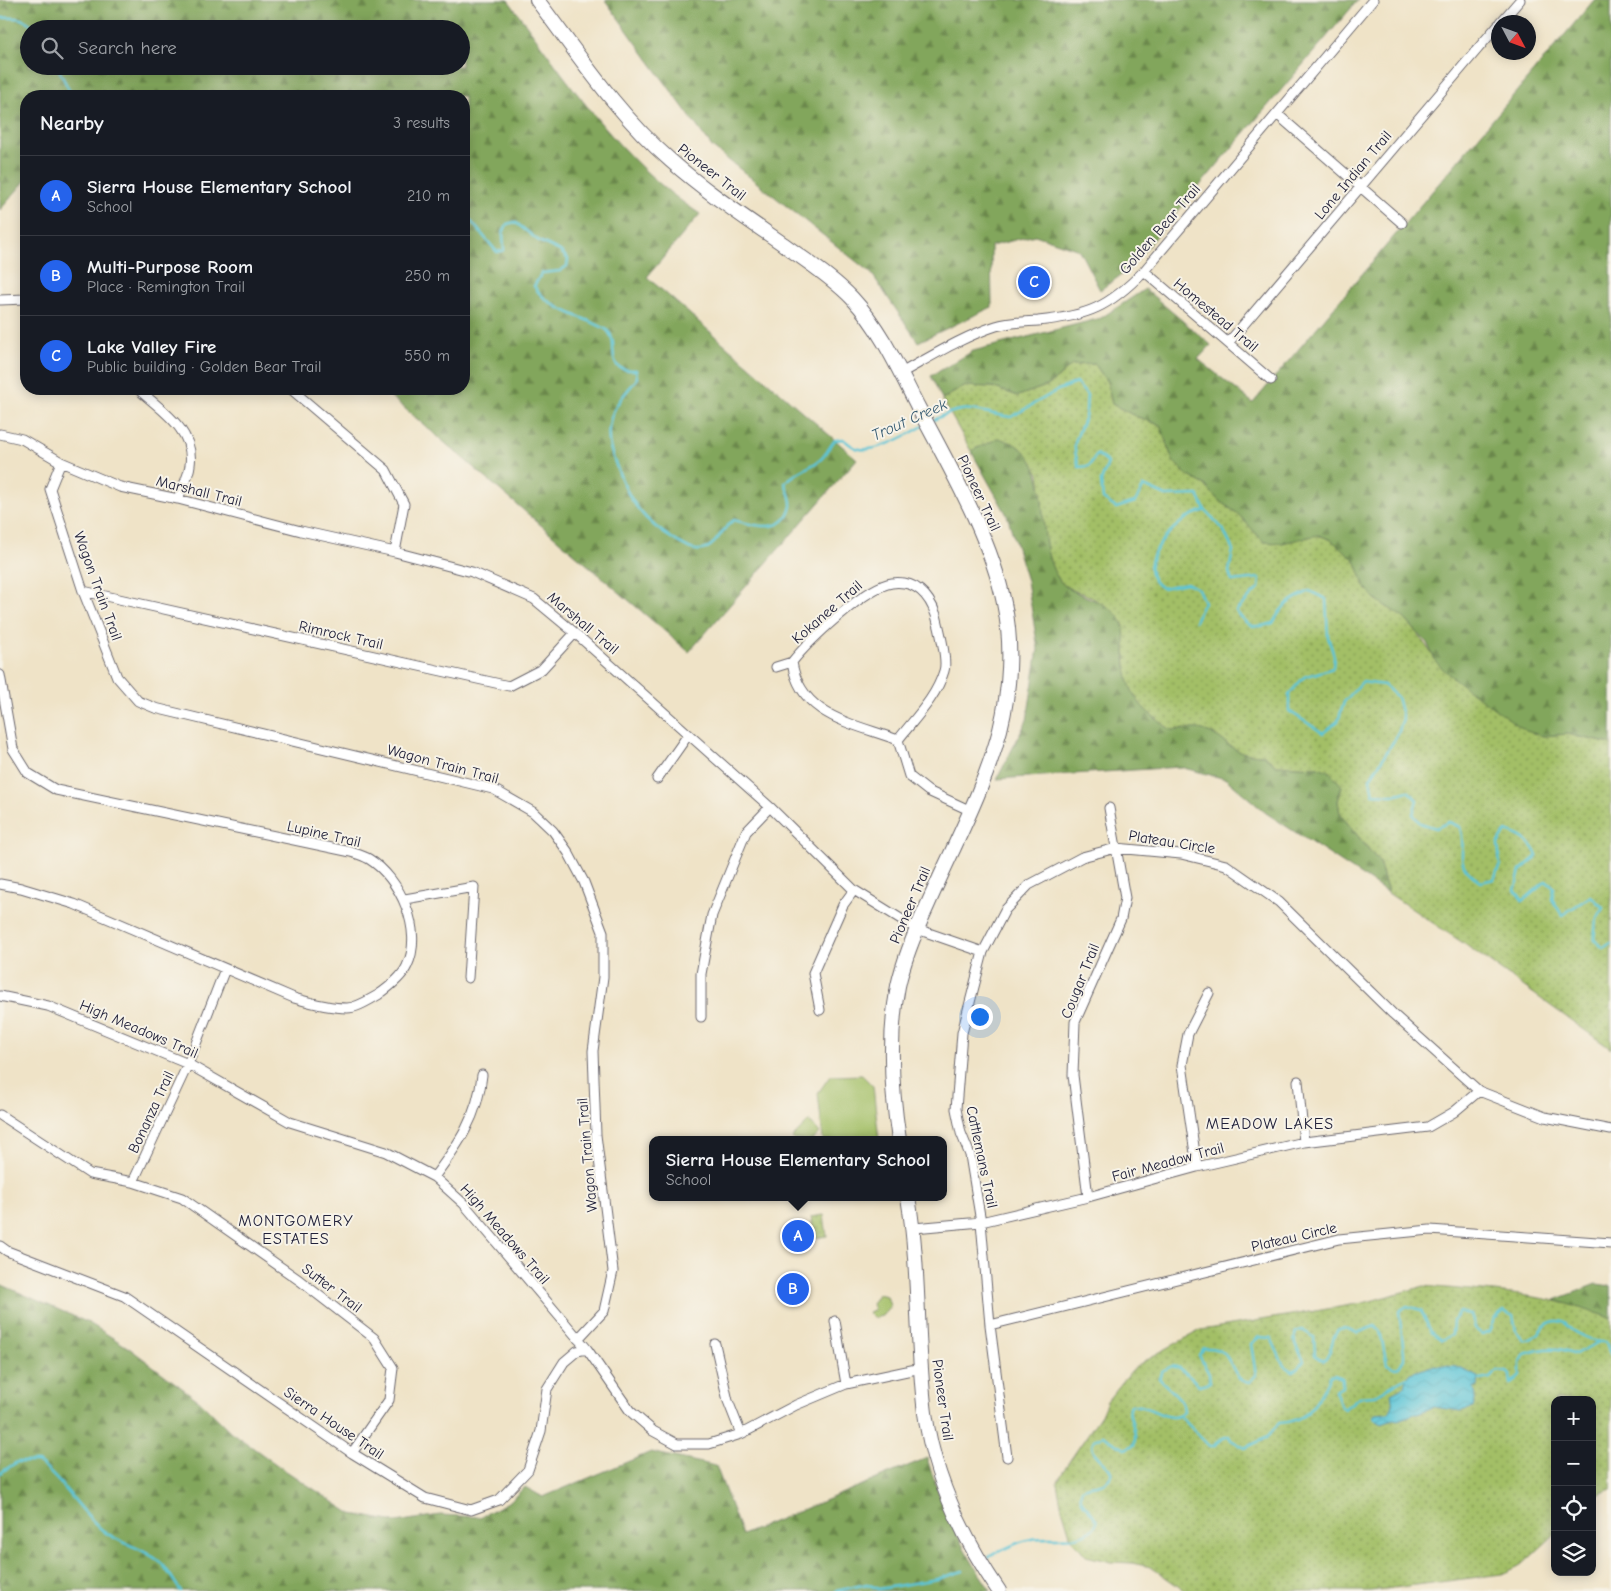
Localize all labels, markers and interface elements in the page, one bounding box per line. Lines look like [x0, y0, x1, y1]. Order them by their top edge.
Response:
north arrow [1491, 15, 1536, 60]
search box [20, 20, 470, 75]
icon: search [38, 34, 66, 62]
text: Search here [78, 37, 177, 59]
text: Nearby [40, 111, 104, 135]
text: 3 results [393, 114, 450, 132]
street label: Lone Indian Trail [1311, 127, 1395, 223]
street label: Pioneer Trail [674, 140, 750, 204]
text: Sierra House Elementary School [87, 176, 352, 198]
street label: Golden Bear Trail [1116, 180, 1204, 278]
text: A [52, 187, 60, 205]
text: 210 m [407, 187, 450, 205]
text: School [87, 198, 133, 216]
text: Multi-Purpose Room [87, 256, 253, 278]
pin: C [1018, 263, 1050, 301]
text: B [51, 267, 61, 285]
text: 250 m [405, 267, 450, 285]
street label: Homestead Trail [1170, 274, 1262, 356]
text: Place · Remington Trail [87, 278, 245, 296]
text: Lake Valley Fire [87, 336, 216, 358]
text: C [51, 347, 61, 365]
text: 550 m [404, 347, 450, 365]
text: Public building · Golden Bear Trail [87, 358, 322, 376]
water label: Trout Creek [869, 395, 950, 445]
street label: Pioneer Trail [954, 452, 1004, 534]
street label: Marshall Trail [154, 472, 244, 510]
street label: Wagon Train Trail [70, 529, 126, 643]
street label: Kokanee Trail [788, 577, 866, 647]
street label: Marshall Trail [544, 588, 622, 658]
street label: Rimrock Trail [297, 617, 385, 653]
street label: Wagon Train Trail [385, 740, 501, 788]
street label: Lupine Trail [285, 817, 363, 851]
street label: Plateau Circle [1127, 826, 1217, 858]
street label: Pioneer Trail [886, 864, 934, 946]
street label: Cougar Trail [1057, 941, 1103, 1021]
street label: High Meadows Trail [77, 996, 201, 1062]
your location [967, 1004, 993, 1030]
street label: Bonanza Trail [124, 1068, 178, 1156]
street label: Wagon Train Trail [573, 1097, 601, 1213]
street label: Cattlemans Trail [962, 1104, 1002, 1210]
district label: MEADOW LAKES [1206, 1115, 1334, 1133]
popup [649, 1136, 947, 1201]
street label: Fair Meadow Trail [1110, 1138, 1226, 1186]
text: Sierra House Elementary School [666, 1149, 930, 1171]
text: School [666, 1171, 711, 1189]
street label: High Meadows Trail [457, 1180, 553, 1288]
district label: MONTGOMERY ESTATES [238, 1212, 354, 1248]
pin: A [782, 1217, 814, 1255]
street label: Plateau Circle [1249, 1218, 1339, 1256]
street label: Sutter Trail [298, 1260, 366, 1316]
pin: B [777, 1270, 809, 1308]
street label: Pioneer Trail [928, 1358, 958, 1442]
street label: Sierra House Trail [281, 1383, 387, 1463]
map controls [1551, 1396, 1596, 1576]
button: + [1551, 1396, 1596, 1441]
button: − [1551, 1441, 1596, 1486]
button: locate [1551, 1486, 1596, 1531]
button: layers [1551, 1531, 1596, 1576]

